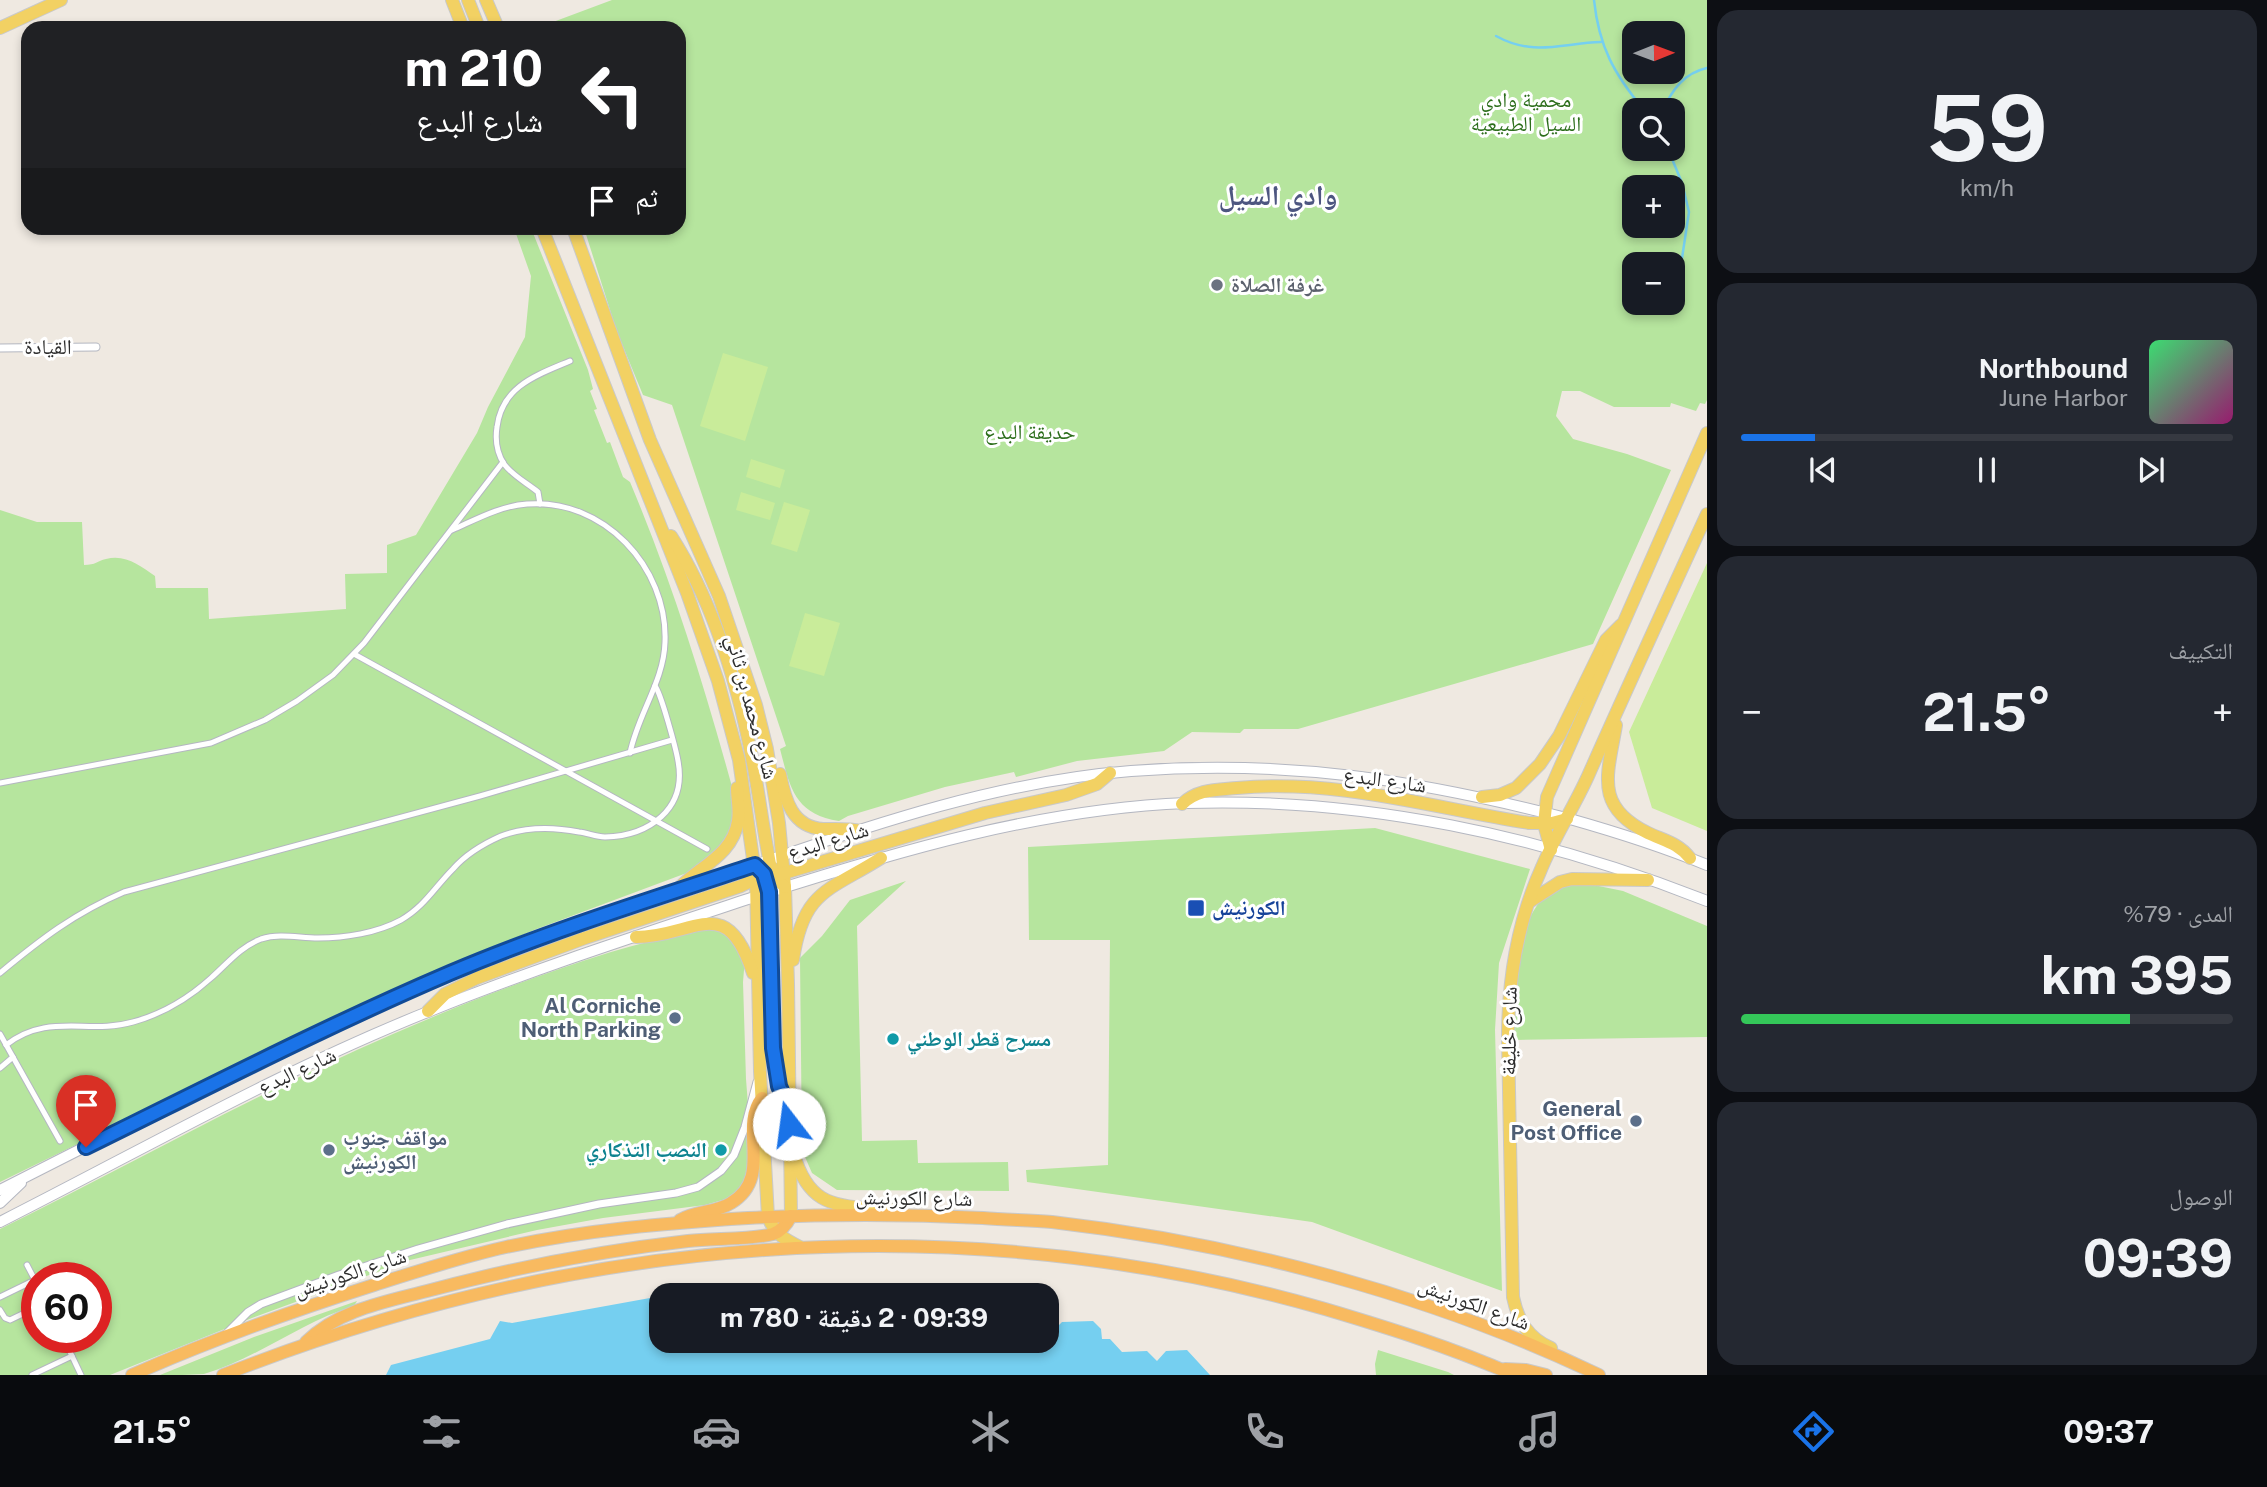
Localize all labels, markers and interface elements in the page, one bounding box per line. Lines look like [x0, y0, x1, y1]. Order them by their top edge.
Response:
north arrow [1622, 21, 1685, 84]
map controls [1622, 21, 1685, 315]
text: 210 m [404, 39, 543, 97]
icon: left [567, 49, 658, 140]
text: 59 [1926, 75, 2048, 181]
park label: محمية وادي السيل الطبيعية [1471, 87, 1581, 137]
button: search [1622, 98, 1685, 161]
text: شارع البدع [416, 102, 543, 139]
text: km/h [1960, 174, 2014, 201]
button: + [1622, 175, 1685, 238]
district label: وادي السيل [1218, 178, 1338, 218]
icon: arrive [583, 182, 621, 220]
text: ثم [635, 182, 658, 213]
button: − [1622, 252, 1685, 315]
place label: غرفة الصلاة [1231, 272, 1324, 297]
marker: غرفة الصلاة [1209, 277, 1225, 293]
street label: القيادة [24, 334, 72, 359]
text: Northbound [1979, 353, 2128, 384]
text: June Harbor [1999, 384, 2128, 411]
park label: حديقة البدع [984, 419, 1076, 445]
icon: previous [1804, 451, 1842, 489]
icon: pause [1968, 451, 2006, 489]
icon: next [2132, 451, 2170, 489]
street label: شارع محمد بن ثاني [717, 632, 784, 783]
text: التكييف [2168, 637, 2233, 664]
text: 21.5° [1922, 682, 2052, 743]
text: − [1741, 690, 1762, 735]
text: + [2212, 690, 2233, 735]
street label: شارع البدع [1342, 761, 1428, 799]
street label: شارع البدع [784, 816, 872, 866]
place label: الكورنيش [1212, 895, 1286, 921]
marker: الكورنيش [1186, 898, 1206, 918]
text: المدى · 79% [2123, 900, 2233, 927]
text: 395 km [2041, 945, 2233, 1006]
street label: شارع خليفة [1495, 986, 1523, 1076]
place label: Al Corniche North Parking [521, 993, 661, 1042]
marker: Al Corniche North Parking [667, 1010, 683, 1026]
place label: مسرح قطر الوطني [907, 1026, 1051, 1055]
marker: مسرح قطر الوطني [885, 1031, 901, 1047]
street label: شارع البدع [254, 1042, 340, 1100]
pin [56, 1075, 116, 1147]
icon: arrive [67, 1086, 105, 1124]
position arrow [752, 1087, 826, 1161]
place label: General Post Office [1511, 1096, 1622, 1145]
marker: General Post Office [1628, 1113, 1644, 1129]
place label: مواقف جنوب الكورنيش [343, 1125, 447, 1175]
place label: النصب التذكاري [586, 1137, 707, 1166]
marker: مواقف جنوب الكورنيش [321, 1142, 337, 1158]
marker: النصب التذكاري [713, 1142, 729, 1158]
text: الوصول [2169, 1183, 2233, 1210]
street label: شارع الكورنيش [855, 1184, 973, 1212]
text: 09:39 [2083, 1228, 2233, 1289]
street label: شارع الكورنيش [290, 1243, 410, 1303]
speed limit sign: 60 [21, 1262, 112, 1353]
street label: شارع الكورنيش [1415, 1272, 1533, 1336]
text: 09:39 · 2 دقيقة · 780 m [720, 1302, 988, 1333]
icon: filters [417, 1407, 466, 1456]
icon: car [692, 1407, 741, 1456]
icon: climate [966, 1407, 1015, 1456]
icon: phone [1240, 1407, 1289, 1456]
icon: music [1515, 1407, 1564, 1456]
icon: directions [1789, 1407, 1838, 1456]
text: 21.5° [113, 1413, 192, 1450]
text: 09:37 [2063, 1413, 2154, 1450]

